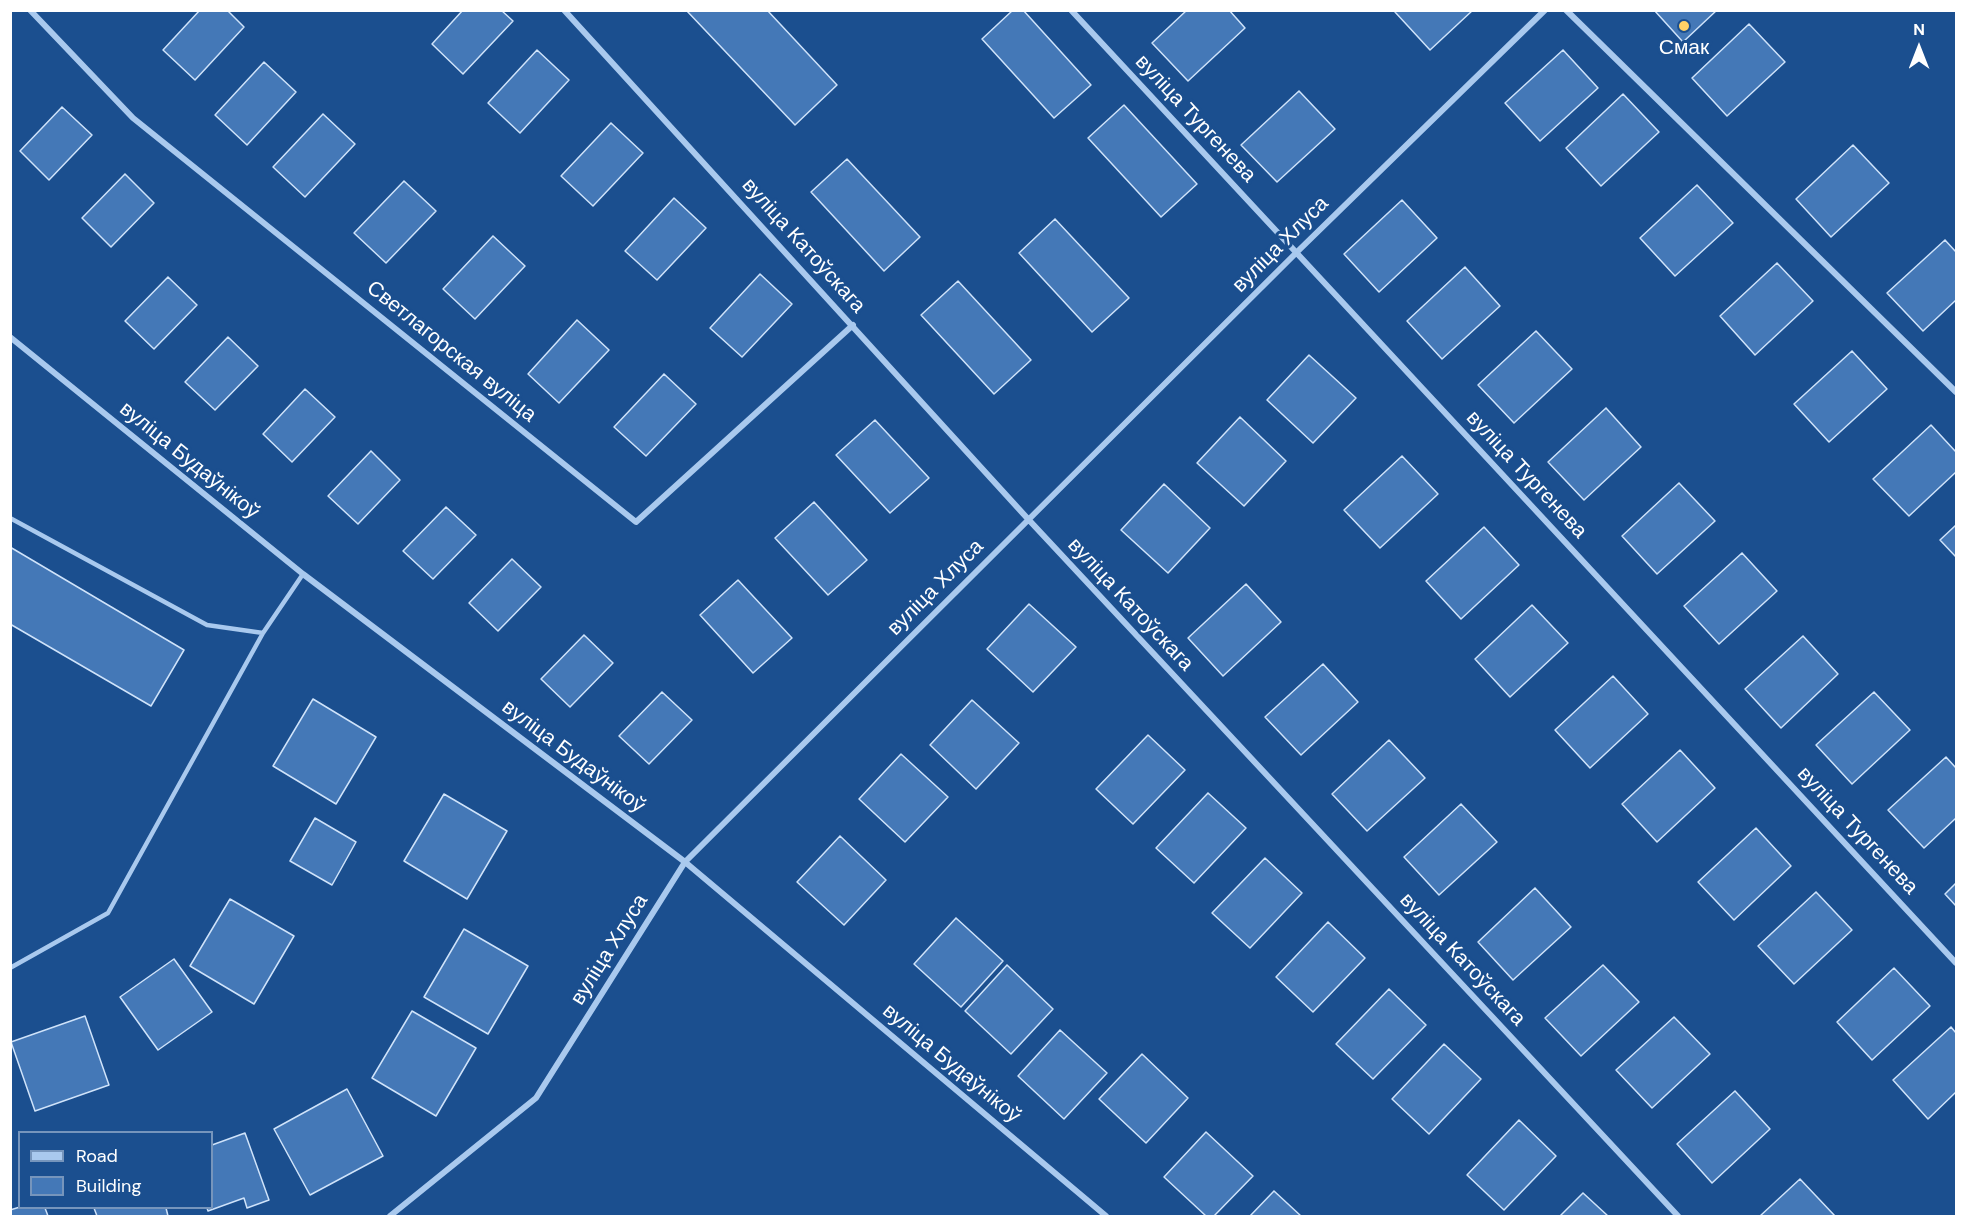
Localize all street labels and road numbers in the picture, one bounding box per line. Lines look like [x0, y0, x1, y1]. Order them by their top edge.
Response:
street label: вуліца Тургенева [1129, 50, 1261, 188]
street label: вуліца Катоўскага [736, 173, 870, 319]
street label: вуліца Хлуса [1228, 192, 1334, 298]
street label: Светлагорская вуліца [361, 276, 541, 428]
street label: вуліца Будаўнікоў [114, 397, 264, 525]
street label: вуліца Тургенева [1460, 406, 1592, 544]
street label: вуліца Катоўскага [1062, 533, 1198, 677]
street label: вуліца Хлуса [883, 535, 989, 641]
street label: вуліца Будаўнікоў [497, 695, 649, 819]
street label: вуліца Тургенева [1791, 762, 1923, 900]
street label: вуліца Катоўскага [1394, 888, 1530, 1032]
street label: вуліца Хлуса [566, 890, 654, 1010]
street label: вуліца Будаўнікоў [877, 999, 1025, 1129]

